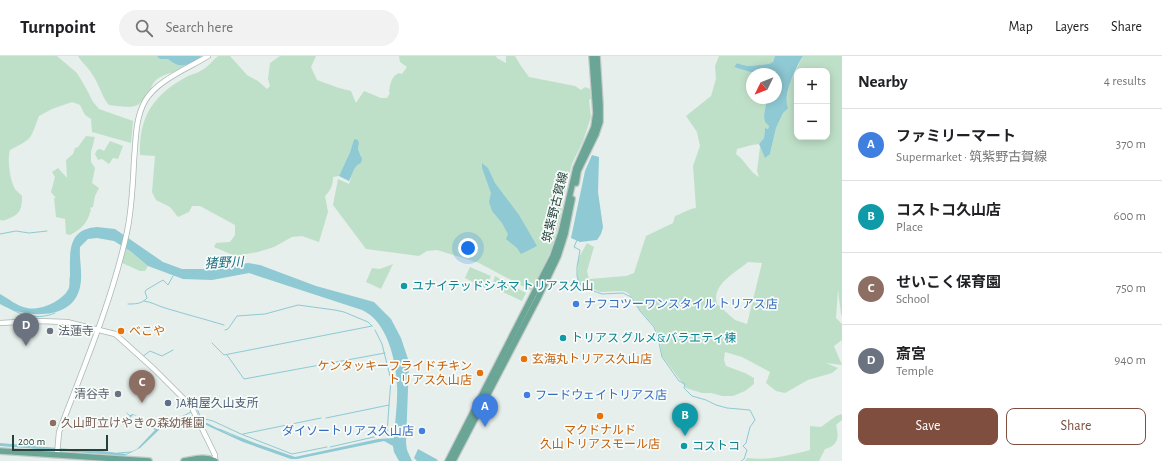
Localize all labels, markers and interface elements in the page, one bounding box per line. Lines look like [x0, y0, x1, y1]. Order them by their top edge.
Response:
search box [119, 10, 399, 46]
icon: search [133, 17, 155, 39]
text: Turnpoint [20, 18, 95, 37]
text: Search here [165, 20, 233, 35]
text: Map [1008, 20, 1033, 34]
text: Layers [1055, 20, 1089, 34]
text: Share [1111, 20, 1142, 34]
north arrow [746, 68, 782, 104]
map controls [794, 68, 830, 140]
button: + [794, 68, 830, 104]
text: Nearby [858, 73, 908, 90]
text: 4 results [1104, 75, 1146, 88]
button: − [794, 104, 830, 140]
text: ファミリーマート [896, 129, 1016, 144]
text: A [867, 138, 875, 151]
text: 370 m [1116, 138, 1146, 151]
text: Supermarket · 筑紫野古賀線 [896, 151, 1047, 164]
street label: 筑紫野古賀線 [539, 170, 570, 243]
text: コストコ久山店 [896, 203, 1001, 218]
text: B [867, 210, 875, 223]
text: 600 m [1114, 210, 1146, 223]
text: Place [896, 221, 923, 234]
your location [458, 238, 478, 258]
water label: 猪野川 [204, 255, 246, 271]
text: せいこく保育園 [896, 275, 1001, 290]
place label: ユナイテッドシネマ トリアス久山 [412, 280, 594, 292]
marker: ユナイテッドシネマ トリアス久山 [399, 281, 409, 291]
text: C [868, 282, 874, 295]
text: 750 m [1116, 282, 1146, 295]
text: School [896, 293, 930, 306]
place label: ナフコツーワンスタイル トリアス店 [584, 298, 778, 310]
marker: ナフコツーワンスタイル トリアス店 [571, 299, 581, 309]
pin: D [13, 313, 39, 346]
place label: 法蓮寺 [58, 325, 94, 337]
place label: べこや [129, 325, 165, 337]
marker: 法蓮寺 [45, 326, 55, 336]
marker: べこや [116, 326, 126, 336]
place label: トリアス グルメ&バラエティ棟 [571, 331, 737, 344]
marker: トリアス グルメ&バラエティ棟 [558, 333, 568, 343]
text: 斎宮 [896, 347, 926, 362]
place label: 玄海丸トリアス久山店 [532, 352, 652, 365]
marker: 玄海丸トリアス久山店 [519, 354, 529, 364]
text: D [867, 354, 875, 367]
text: 940 m [1114, 354, 1146, 367]
place label: ケンタッキーフライドチキン トリアス久山店 [317, 360, 472, 386]
text: Temple [896, 365, 934, 378]
marker: ケンタッキーフライドチキン トリアス久山店 [475, 368, 485, 378]
pin: C [129, 370, 155, 403]
place label: 清谷寺 [74, 388, 110, 400]
marker: 清谷寺 [113, 389, 123, 399]
place label: フードウェイトリアス店 [535, 389, 667, 401]
marker: フードウェイトリアス店 [522, 390, 532, 400]
pin: A [472, 394, 498, 427]
place label: JA粕屋久山支所 [176, 396, 259, 409]
marker: JA粕屋久山支所 [163, 398, 173, 408]
pin: B [672, 403, 698, 436]
button: Save [858, 408, 998, 445]
button: Share [1006, 408, 1146, 445]
marker: マクドナルド 久山トリアスモール店 [595, 411, 605, 421]
place label: 久山町立けやきの森幼稚園 [61, 416, 205, 429]
marker: 久山町立けやきの森幼稚園 [48, 418, 58, 428]
place label: ダイソートリアス久山店 [282, 424, 414, 437]
place label: マクドナルド 久山トリアスモール店 [540, 424, 660, 450]
marker: ダイソートリアス久山店 [417, 426, 427, 436]
scale bar [12, 433, 108, 452]
text: 200 m [18, 436, 45, 447]
place label: コストコ [692, 440, 740, 452]
marker: コストコ [679, 441, 689, 451]

